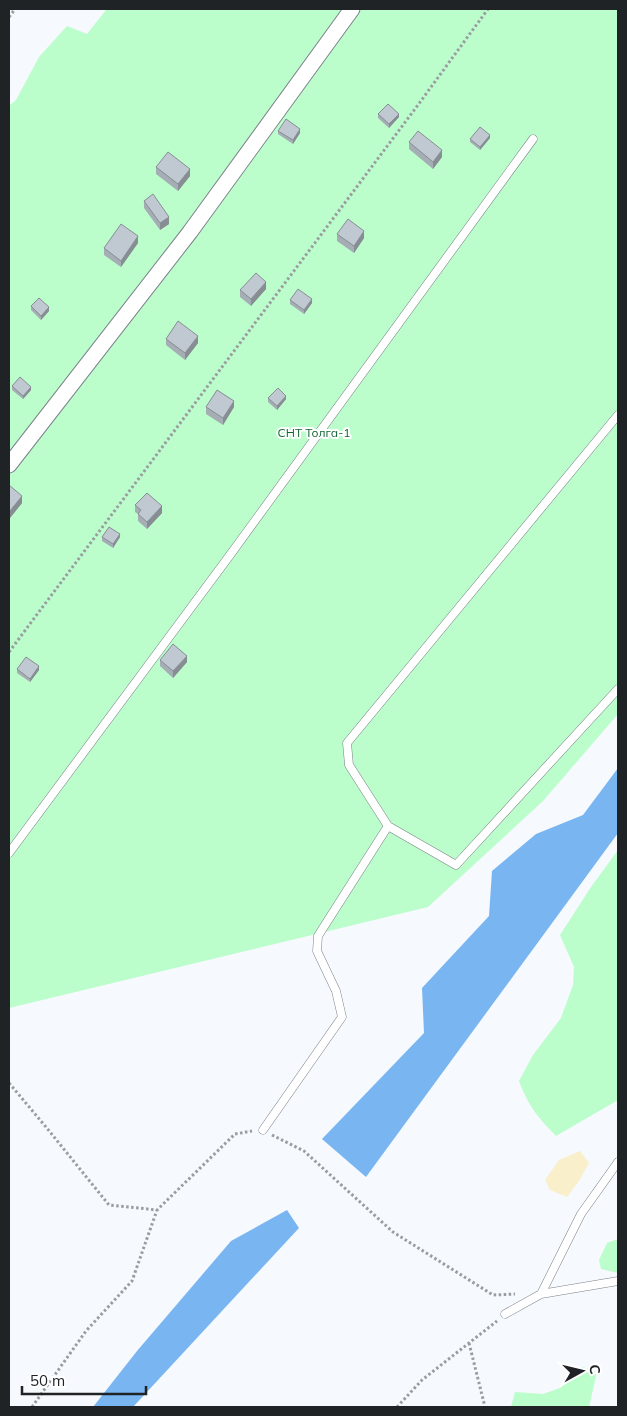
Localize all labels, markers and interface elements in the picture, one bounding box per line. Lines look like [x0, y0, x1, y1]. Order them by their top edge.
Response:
park label: СНТ Толга-1 [277, 425, 351, 440]
north arrow [557, 1346, 607, 1396]
text: С [585, 1363, 604, 1375]
scale bar [22, 1364, 146, 1396]
text: 50 m [30, 1371, 65, 1390]

